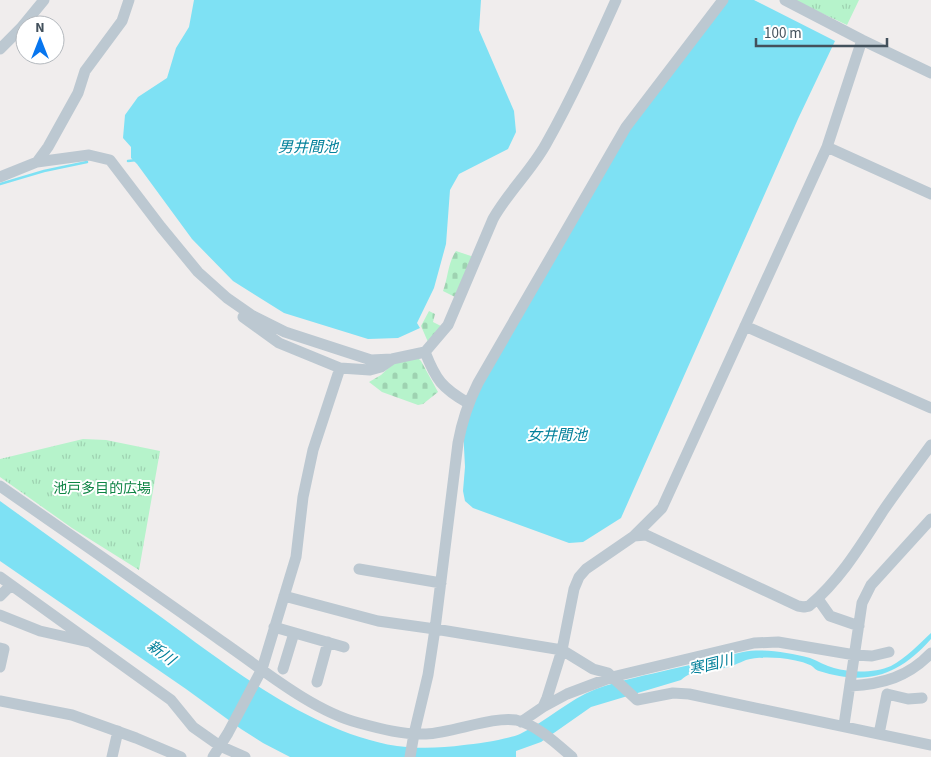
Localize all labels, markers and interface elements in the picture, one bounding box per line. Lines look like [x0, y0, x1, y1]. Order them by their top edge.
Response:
north arrow [15, 15, 65, 65]
scale bar [756, 15, 887, 47]
text: N [35, 18, 45, 38]
text: 100 m [764, 23, 802, 44]
water label: 男井間池 [278, 137, 340, 158]
water label: 女井間池 [527, 425, 589, 446]
park label: 池戸多目的広場 [53, 479, 151, 499]
water label: 新川 [143, 636, 181, 671]
water label: 寒国川 [687, 649, 737, 681]

